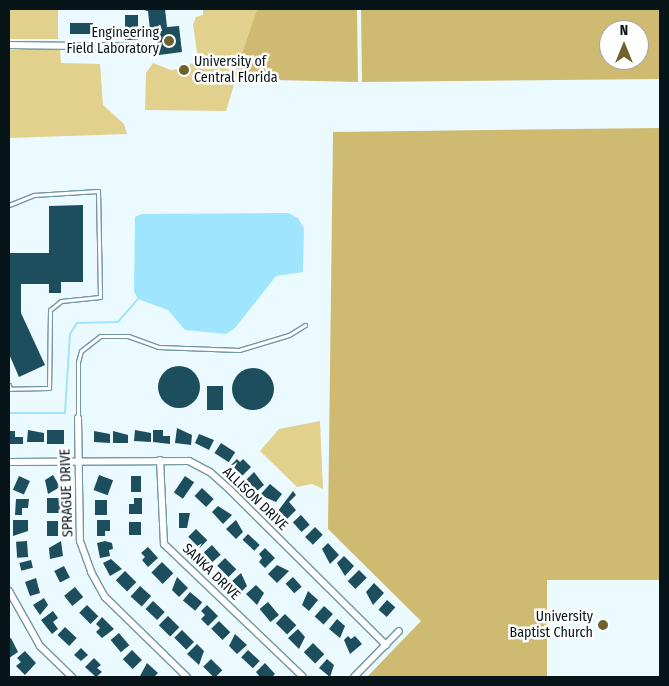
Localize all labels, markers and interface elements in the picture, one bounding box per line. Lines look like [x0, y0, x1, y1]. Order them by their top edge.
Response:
north arrow [599, 20, 649, 70]
text: N [620, 22, 628, 39]
place label: Engineering Field Laboratory [67, 25, 159, 58]
marker: Engineering Field Laboratory [163, 35, 175, 47]
place label: University of Central Florida [194, 54, 278, 86]
marker: University of Central Florida [178, 64, 190, 76]
street label: SPRAGUE DRIVE [57, 449, 77, 537]
street label: ALLISON DRIVE [219, 464, 291, 534]
street label: SANKA DRIVE [179, 540, 243, 604]
place label: University Baptist Church [510, 609, 593, 642]
marker: University Baptist Church [597, 619, 609, 631]

